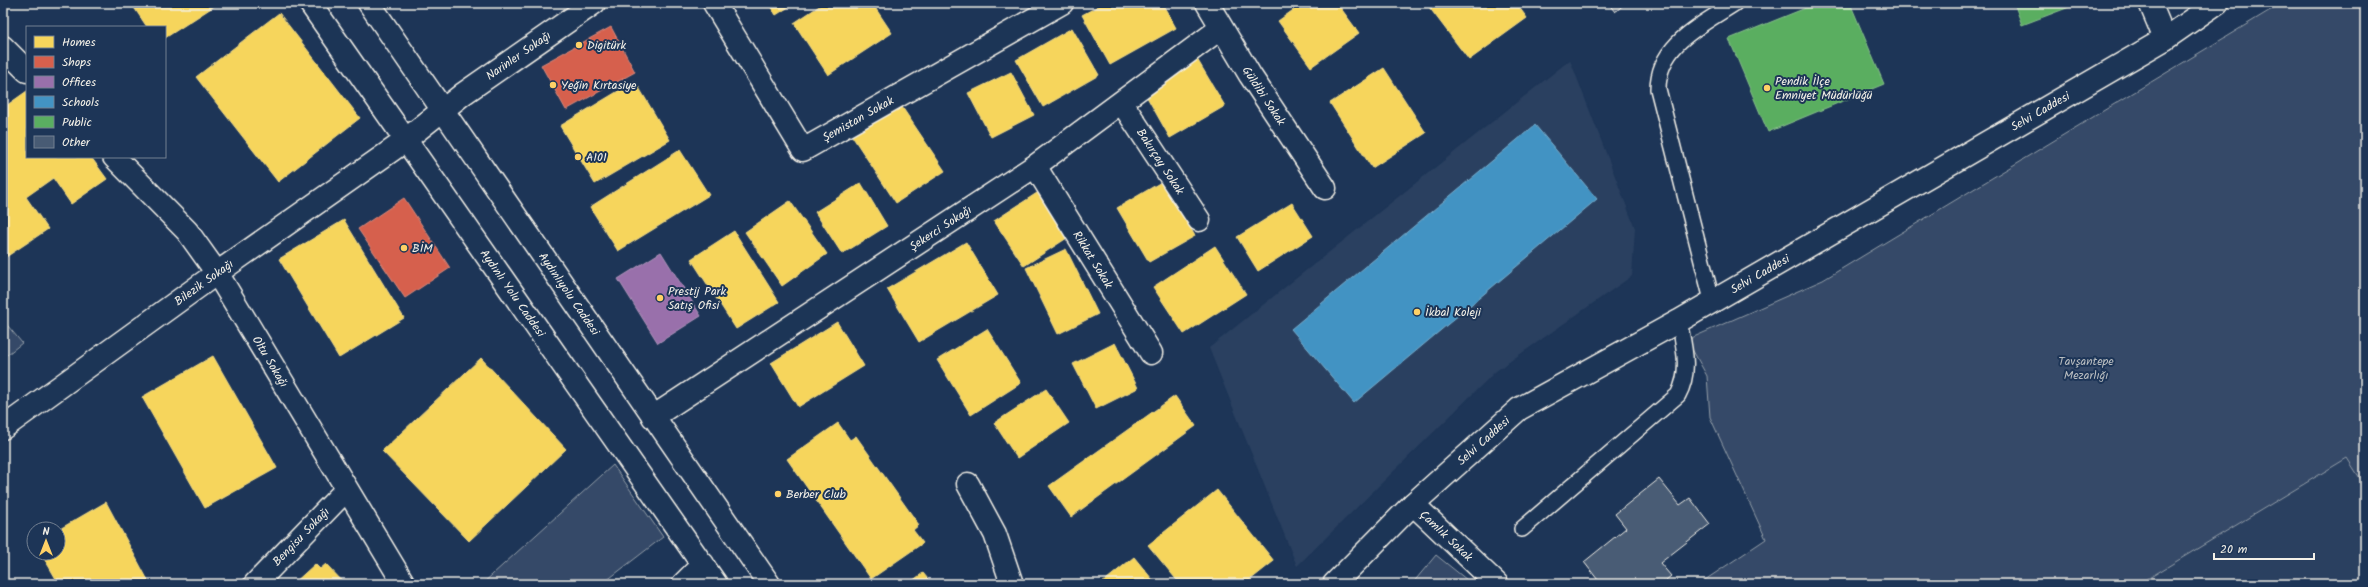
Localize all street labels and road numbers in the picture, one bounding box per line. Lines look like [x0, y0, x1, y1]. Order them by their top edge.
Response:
street label: Narinler Sokağı [482, 26, 555, 85]
street label: Güldibi Sokak [1237, 63, 1291, 130]
street label: Selvi Caddesi [2007, 86, 2074, 136]
street label: Şemistan Sokak [819, 91, 898, 147]
street label: Bakırçay Sokak [1132, 124, 1190, 199]
street label: Şekerci Sokağı [905, 200, 976, 256]
street label: Rikkat Sokak [1068, 227, 1118, 292]
street label: Aydınlı Yolu Caddesi [475, 245, 551, 342]
street label: Aydınlıyolu Caddesi [534, 248, 605, 340]
street label: Selvi Caddesi [1727, 249, 1794, 299]
street label: Bilezik Sokağı [170, 255, 238, 311]
street label: Oltu Sokağı [247, 332, 293, 391]
street label: Selvi Caddesi [1453, 411, 1515, 470]
street label: Bengisu Sokağı [268, 503, 334, 570]
street label: Çamlık Sokak [1415, 505, 1478, 566]

